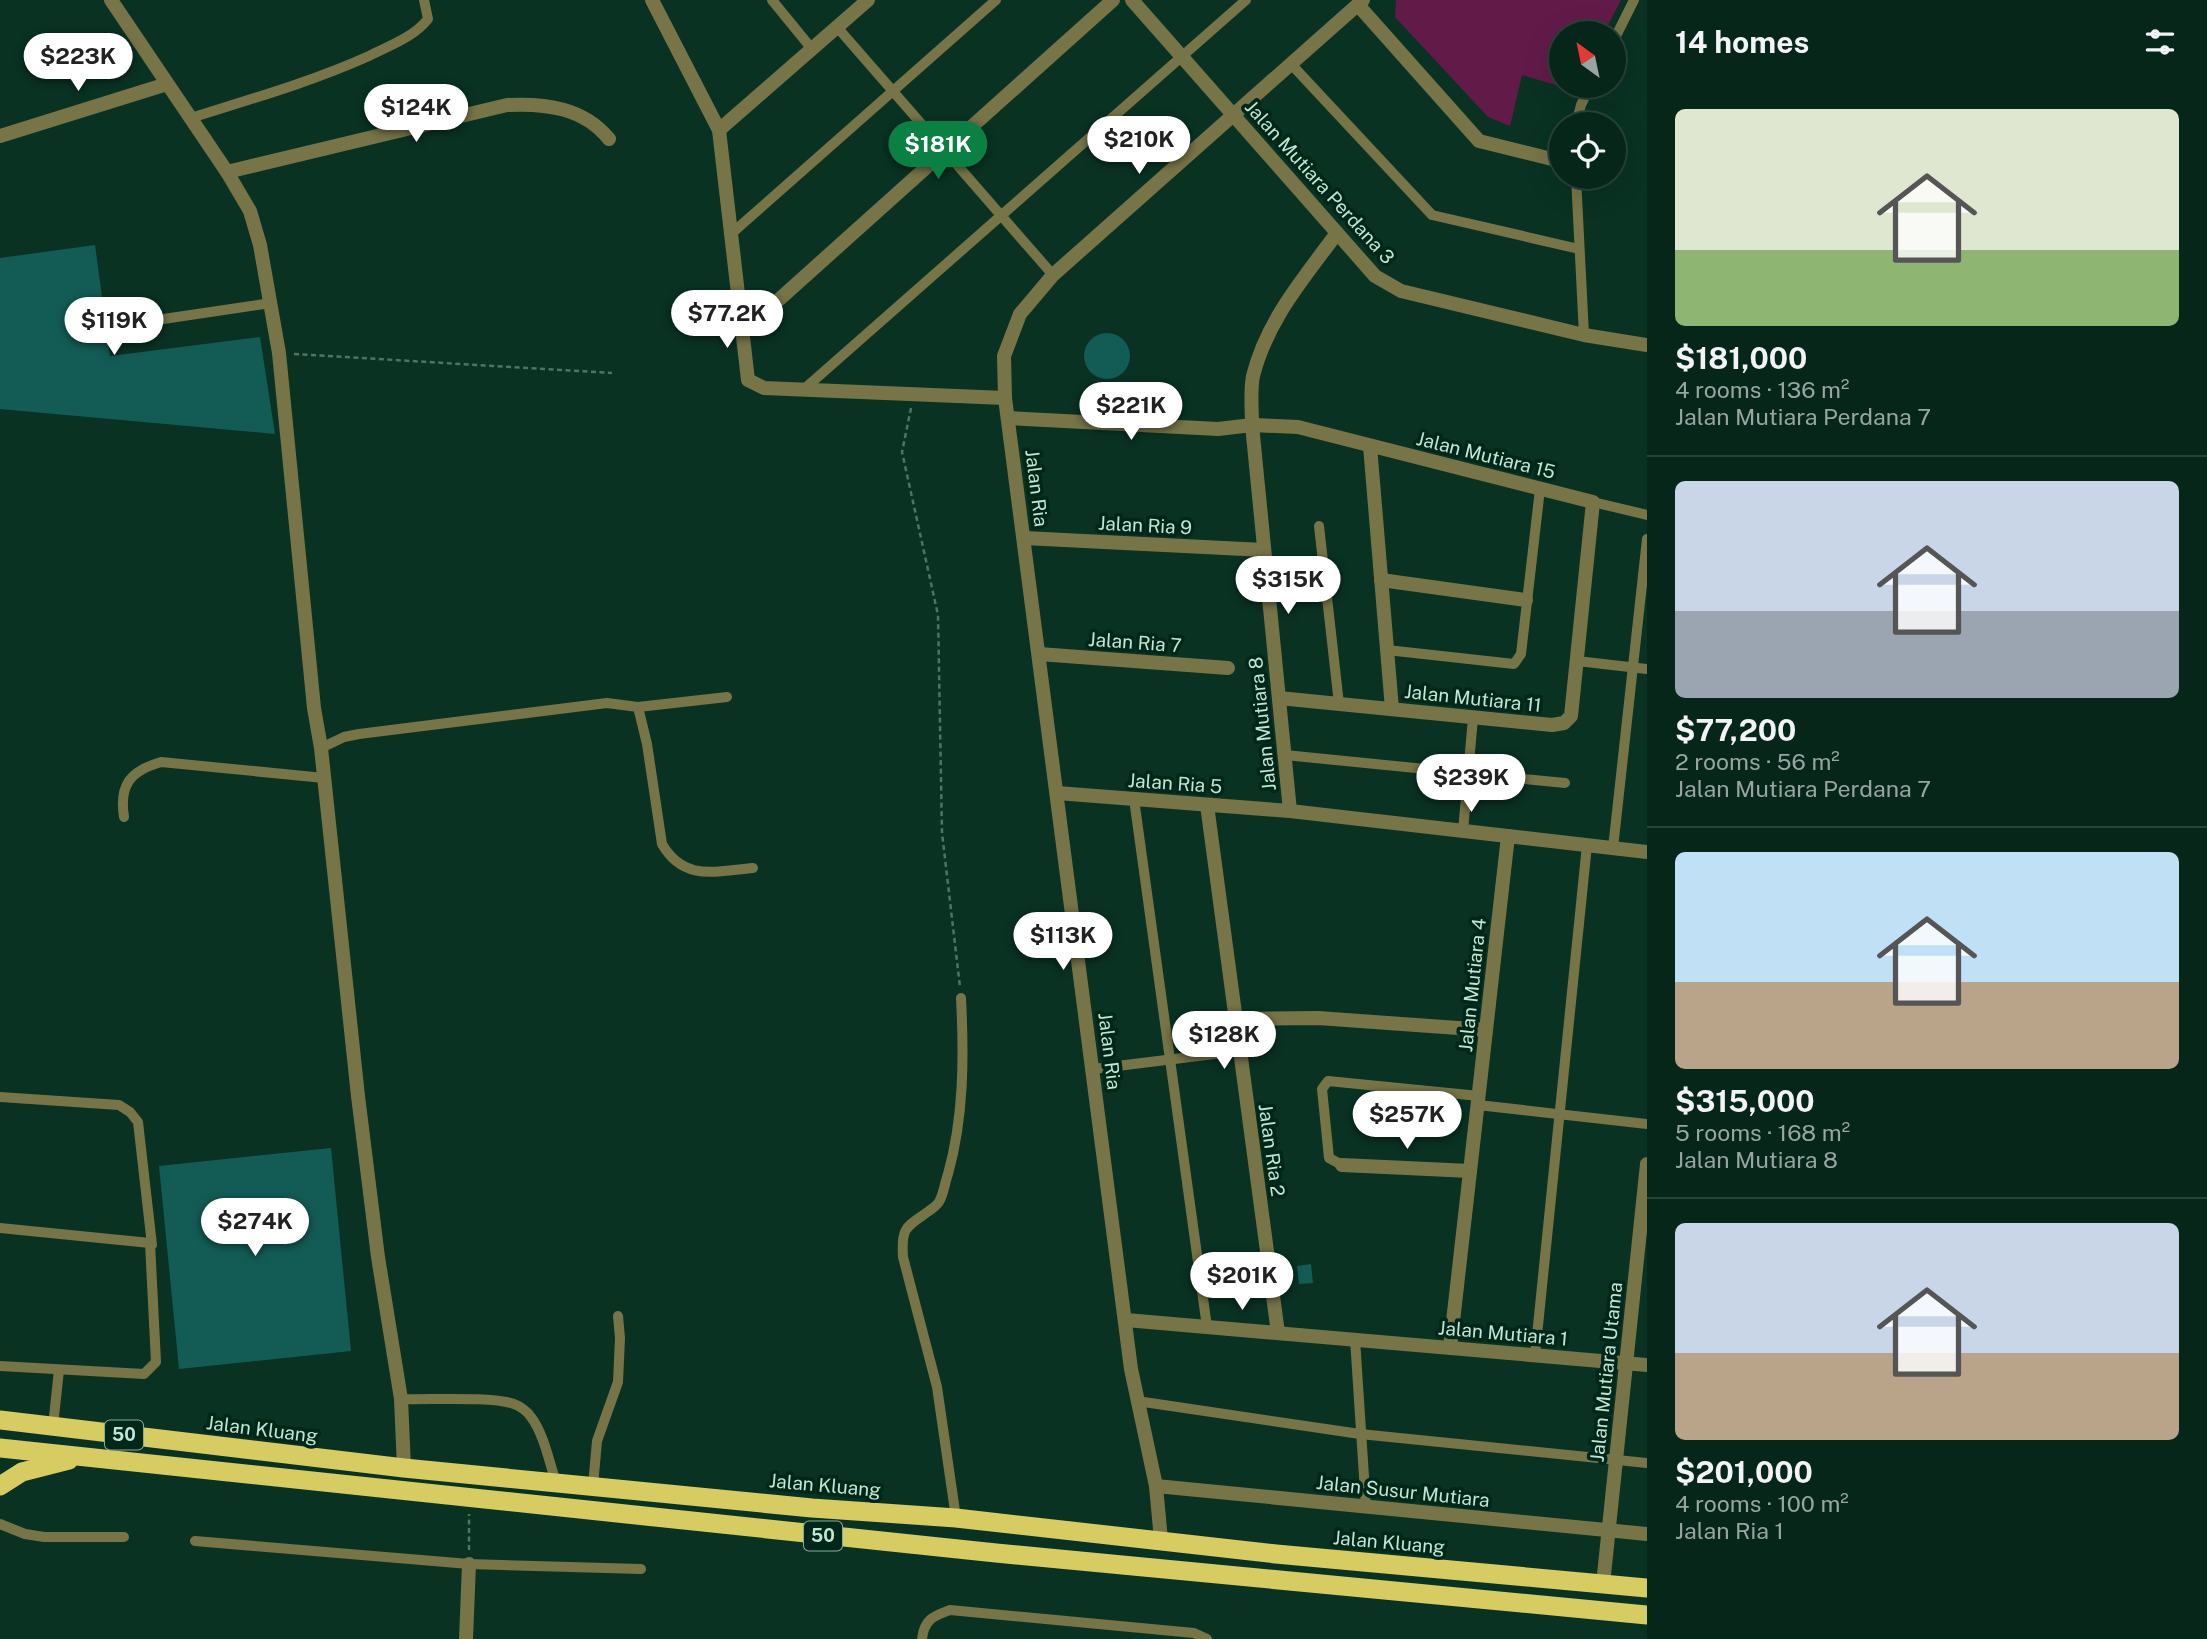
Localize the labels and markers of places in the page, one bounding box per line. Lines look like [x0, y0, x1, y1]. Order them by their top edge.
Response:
pin: $223K [29, 34, 127, 93]
pin: $124K [367, 85, 465, 144]
pin: $210K [1090, 116, 1188, 176]
pin: $181K [889, 122, 987, 181]
pin: $77.2K [670, 290, 784, 350]
pin: $119K [65, 298, 163, 357]
pin: $221K [1082, 382, 1180, 442]
pin: $315K [1239, 556, 1337, 616]
pin: $239K [1422, 754, 1520, 814]
pin: $113K [1014, 912, 1112, 972]
pin: $128K [1175, 1012, 1273, 1071]
pin: $257K [1358, 1092, 1456, 1151]
pin: $274K [206, 1198, 304, 1258]
pin: $201K [1193, 1252, 1291, 1312]

